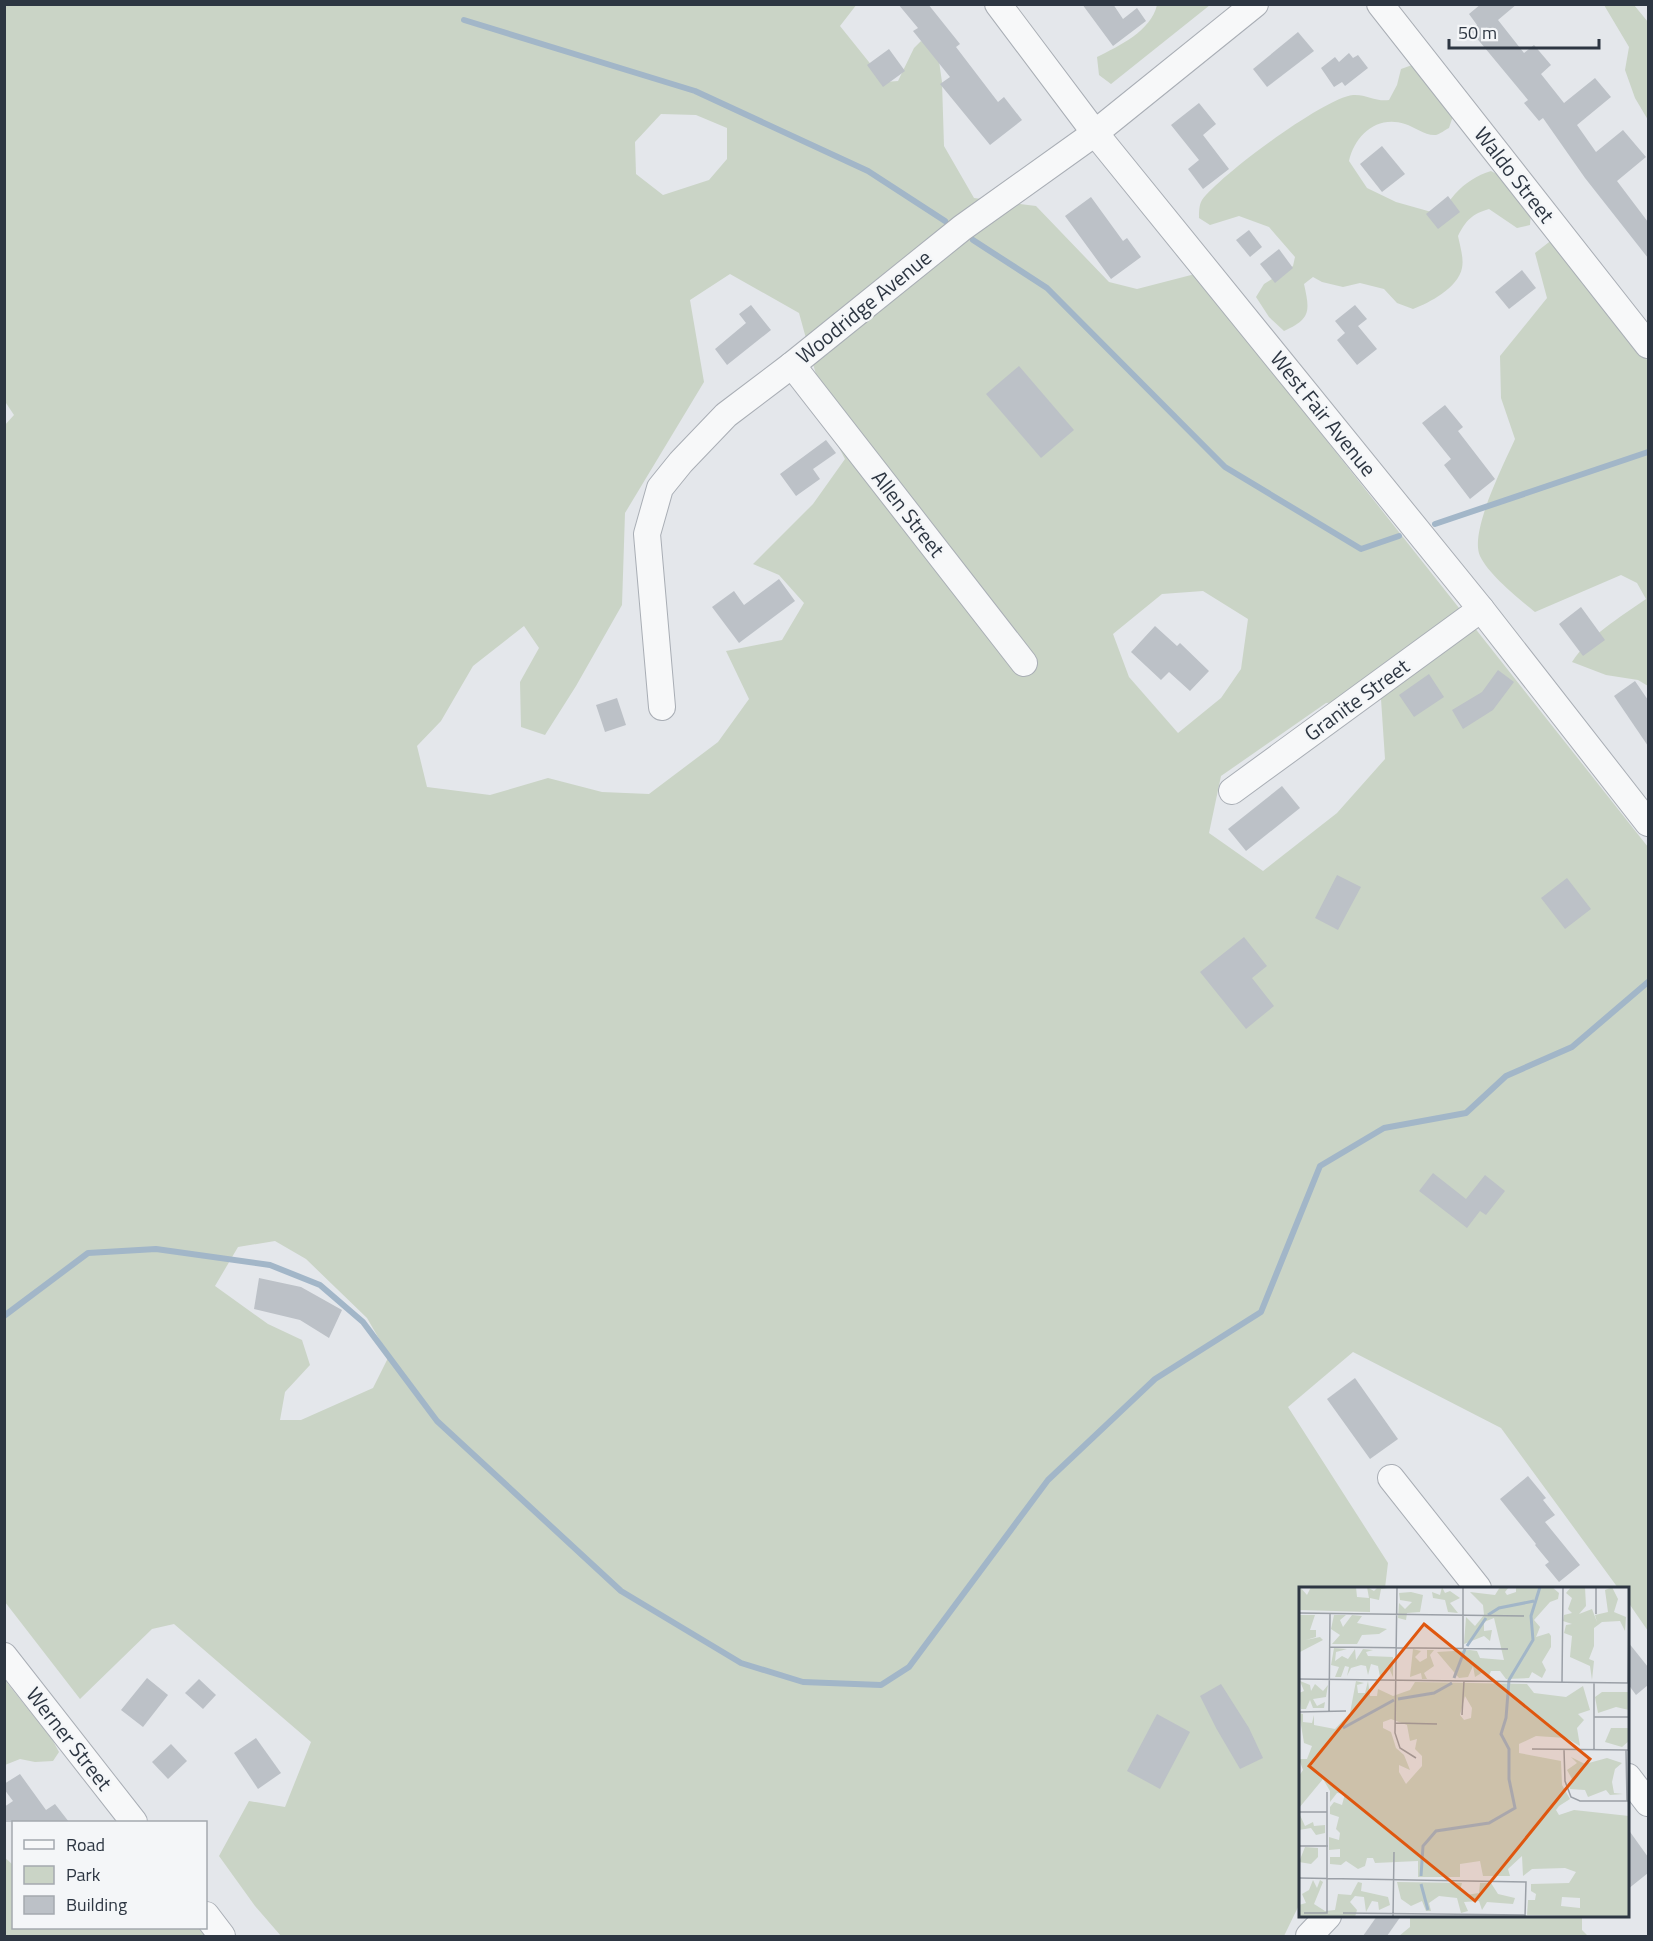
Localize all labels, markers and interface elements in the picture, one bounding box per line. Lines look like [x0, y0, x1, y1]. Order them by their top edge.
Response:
scale bar [1449, 12, 1599, 50]
text: 50 m [1458, 19, 1497, 46]
street label: Waldo Street [1467, 119, 1563, 230]
street label: Woodridge Avenue [789, 242, 938, 371]
street label: West Fair Avenue [1263, 344, 1385, 483]
street label: Allen Street [865, 463, 953, 564]
street label: Granite Street [1297, 650, 1416, 748]
inset map [1299, 1587, 1629, 1917]
street label: Werner Street [19, 1680, 121, 1798]
legend [12, 1821, 207, 1929]
text: Road [66, 1831, 105, 1858]
text: Park [66, 1861, 101, 1888]
text: Building [66, 1891, 127, 1918]

